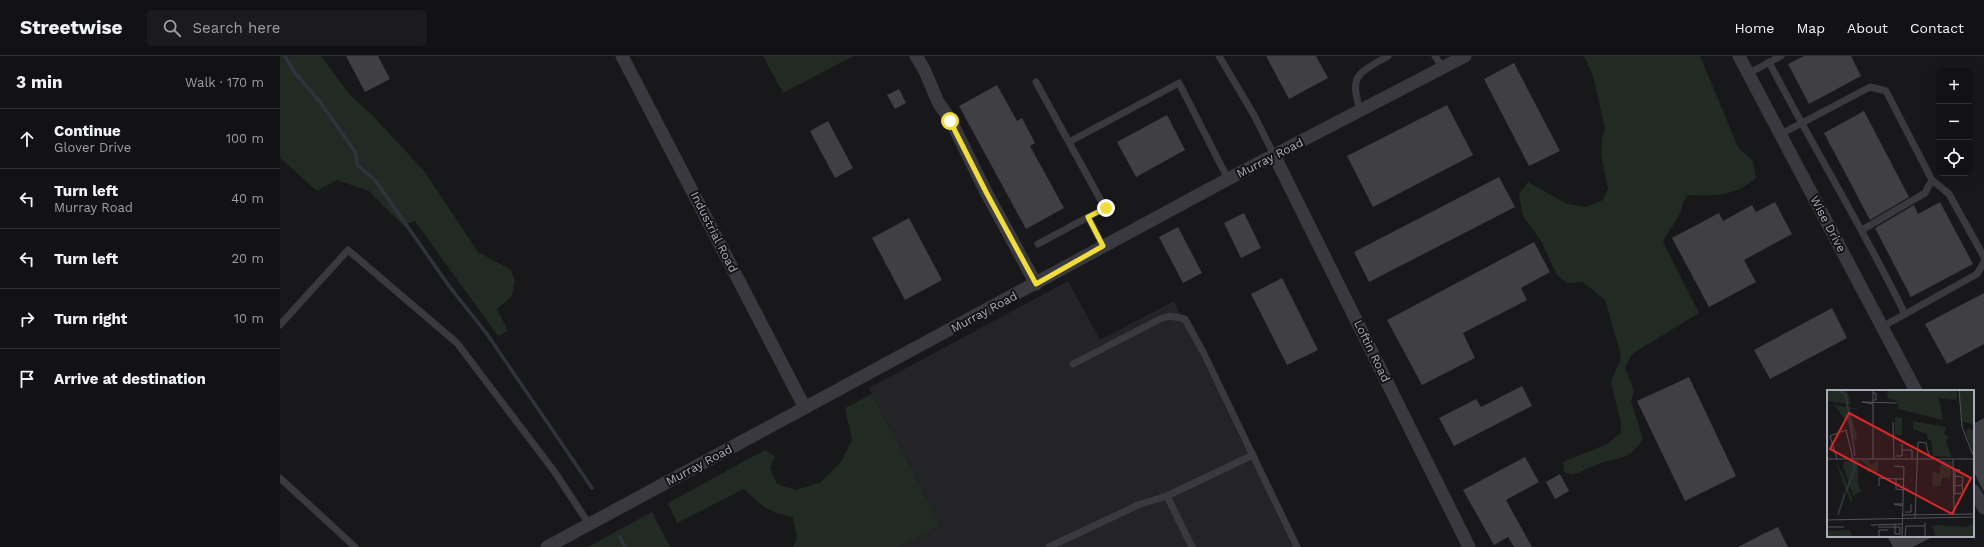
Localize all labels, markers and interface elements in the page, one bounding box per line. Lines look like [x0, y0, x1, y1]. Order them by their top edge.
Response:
search box [147, 10, 427, 46]
text: Streetwise [20, 16, 123, 39]
icon: search [161, 17, 183, 39]
text: Search here [193, 19, 280, 37]
text: Home [1734, 20, 1774, 36]
text: Map [1796, 20, 1825, 36]
text: About [1847, 20, 1888, 36]
text: Contact [1910, 20, 1964, 36]
map controls [1936, 68, 1972, 176]
button: + [1936, 68, 1972, 104]
text: 3 min [16, 72, 62, 92]
text: Walk · 170 m [185, 75, 264, 90]
button: − [1936, 104, 1972, 140]
route start [941, 112, 959, 130]
text: Continue [54, 122, 121, 140]
icon: ahead [16, 128, 38, 150]
text: 100 m [226, 131, 264, 146]
street label: Murray Road [1234, 135, 1306, 181]
text: Glover Drive [54, 140, 131, 155]
button: locate [1936, 140, 1972, 176]
text: Turn left [54, 182, 118, 200]
icon: left [16, 188, 38, 210]
street label: Industrial Road [688, 189, 740, 275]
text: 40 m [231, 191, 264, 206]
street label: Wise Drive [1807, 193, 1849, 255]
route end [1097, 199, 1115, 217]
text: Murray Road [54, 200, 133, 215]
icon: left [16, 248, 38, 270]
text: Turn left [54, 250, 118, 268]
text: 20 m [232, 251, 264, 266]
street label: Murray Road [949, 289, 1019, 335]
icon: right [16, 308, 38, 330]
text: Turn right [54, 310, 127, 328]
text: 10 m [234, 311, 264, 326]
street label: Loftin Road [1351, 318, 1393, 384]
icon: arrive [16, 368, 38, 390]
text: Arrive at destination [54, 370, 206, 388]
inset map [1827, 390, 1974, 537]
street label: Murray Road [664, 442, 734, 488]

